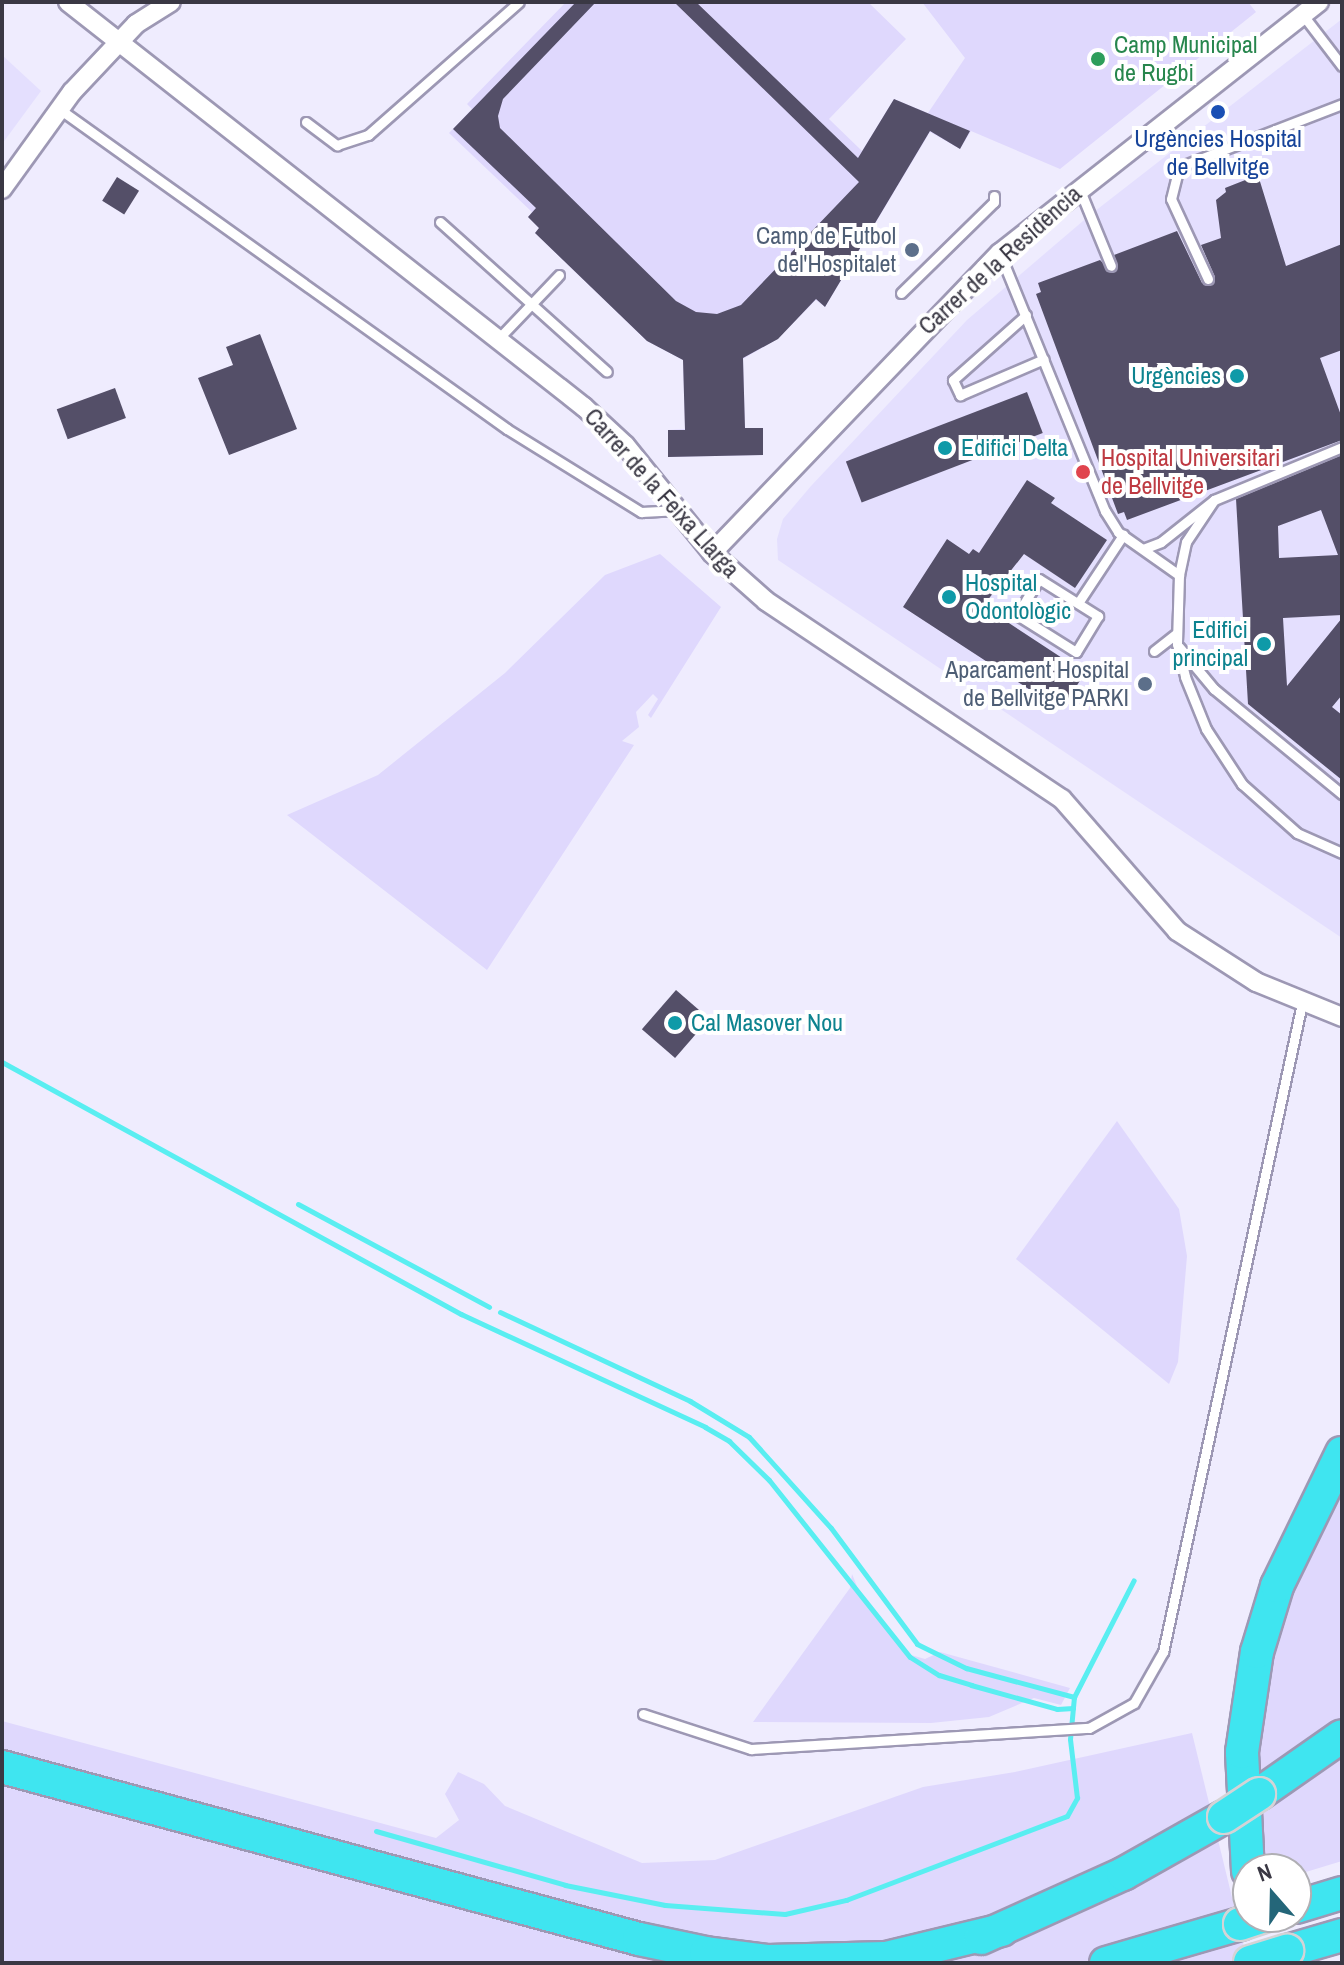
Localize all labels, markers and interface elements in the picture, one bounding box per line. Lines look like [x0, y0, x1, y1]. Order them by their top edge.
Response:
place label: Camp Municipal de Rugbi [1114, 31, 1257, 87]
marker: Camp Municipal de Rugbi [1089, 50, 1107, 68]
marker: Urgències Hospital de Bellvitge [1209, 103, 1227, 121]
place label: Urgències Hospital de Bellvitge [1134, 125, 1302, 181]
street label: Carrer de la Residència [913, 179, 1087, 341]
place label: Camp de Futbol del'Hospitalet [756, 222, 896, 278]
marker: Camp de Futbol del'Hospitalet [903, 241, 921, 259]
place label: Urgències [1131, 362, 1221, 390]
marker: Urgències [1228, 367, 1246, 385]
street label: Carrer de la Feixa Llarga [578, 402, 746, 584]
place label: Edifici Delta [961, 434, 1068, 462]
marker: Edifici Delta [936, 439, 954, 457]
place label: Hospital Universitari de Bellvitge [1101, 444, 1280, 500]
marker: Hospital Universitari de Bellvitge [1072, 461, 1094, 483]
place label: Hospital Odontològic [965, 569, 1071, 625]
marker: Hospital Odontològic [940, 588, 958, 606]
place label: Edifici principal [1173, 616, 1248, 672]
marker: Edifici principal [1255, 635, 1273, 653]
place label: Aparcament Hospital de Bellvitge PARKI [945, 656, 1129, 712]
marker: Aparcament Hospital de Bellvitge PARKI [1136, 675, 1154, 693]
place label: Cal Masover Nou [691, 1009, 843, 1037]
marker: Cal Masover Nou [666, 1014, 684, 1032]
north arrow [1232, 1853, 1312, 1933]
text: N [1253, 1856, 1276, 1889]

